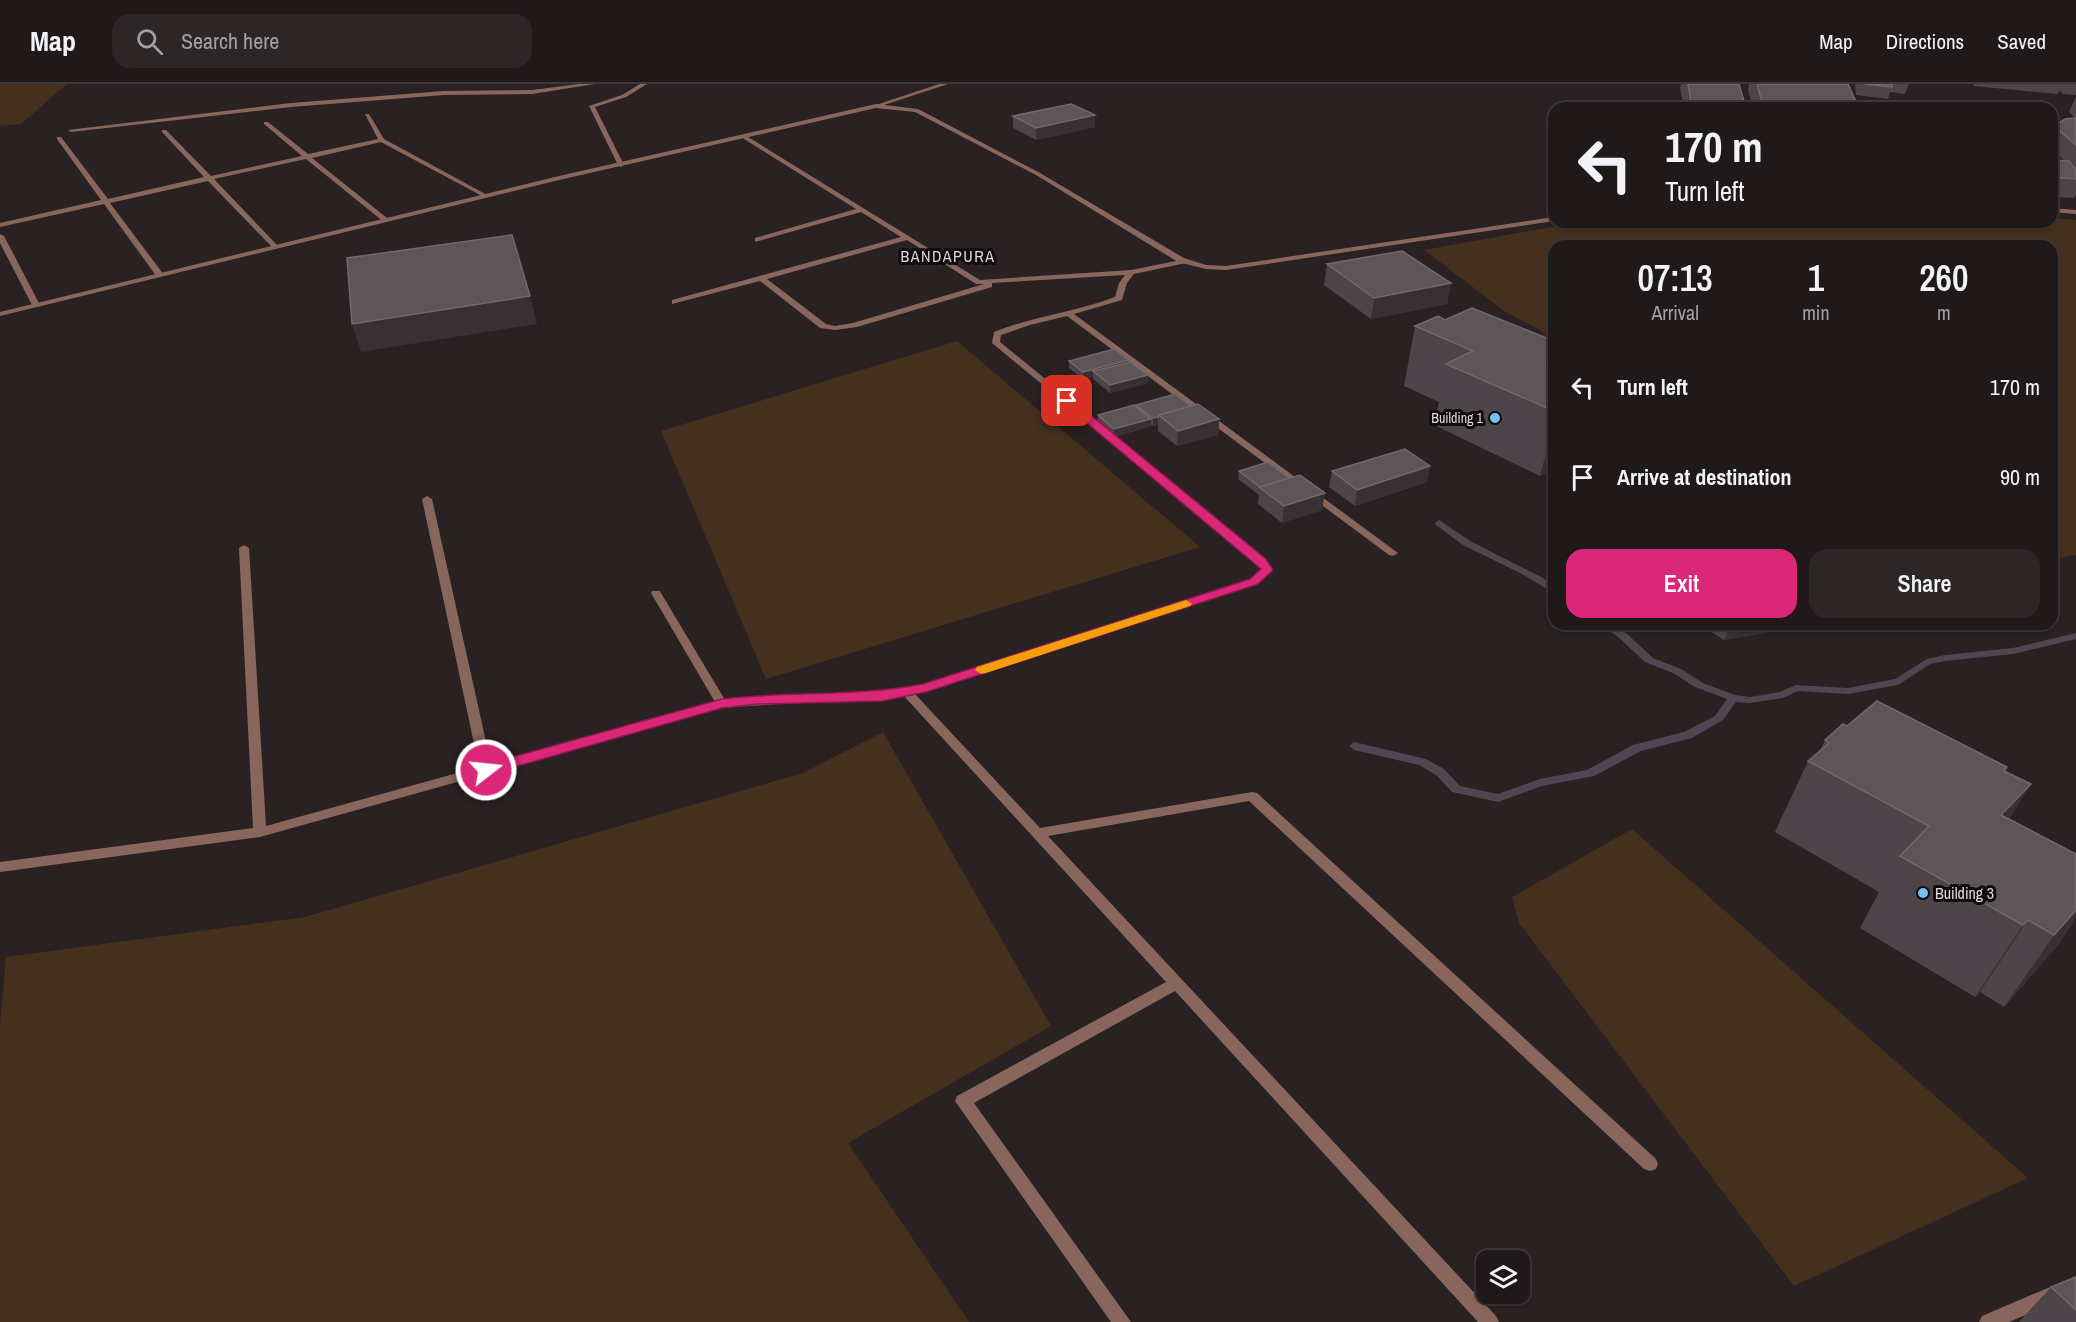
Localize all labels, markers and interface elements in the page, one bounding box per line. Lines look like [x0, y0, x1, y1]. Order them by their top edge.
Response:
search box [112, 14, 532, 68]
text: Map [30, 22, 76, 60]
icon: search [133, 25, 166, 58]
text: Search here [181, 26, 279, 56]
text: Map [1819, 27, 1853, 56]
text: Directions [1886, 27, 1964, 56]
text: Saved [1997, 27, 2046, 56]
text: 170 m [1665, 119, 1763, 175]
icon: left [1566, 126, 1644, 204]
text: Turn left [1665, 173, 1744, 209]
district label: BANDAPURA [900, 245, 996, 267]
text: 07:13 [1638, 254, 1713, 302]
text: 1 [1808, 254, 1824, 302]
text: 260 [1919, 254, 1968, 302]
text: Arrival [1651, 299, 1699, 326]
text: min [1802, 299, 1830, 326]
text: m [1937, 299, 1951, 326]
icon: left [1566, 371, 1599, 404]
text: Turn left [1617, 372, 1688, 402]
text: 170 m [1990, 372, 2040, 402]
pin [1041, 375, 1092, 426]
icon: arrive [1050, 384, 1083, 417]
place label: Building 1 [1431, 409, 1484, 427]
marker: Building 1 [1488, 411, 1502, 425]
icon: arrive [1566, 461, 1599, 494]
text: Arrive at destination [1617, 462, 1791, 492]
text: 90 m [2000, 462, 2040, 492]
button: Exit [1566, 549, 1797, 618]
button: Share [1809, 549, 2040, 618]
position arrow [454, 738, 518, 802]
place label: Building 3 [1935, 882, 1994, 904]
marker: Building 3 [1916, 886, 1930, 900]
map controls [1476, 1250, 1530, 1304]
button: layers [1476, 1250, 1530, 1304]

